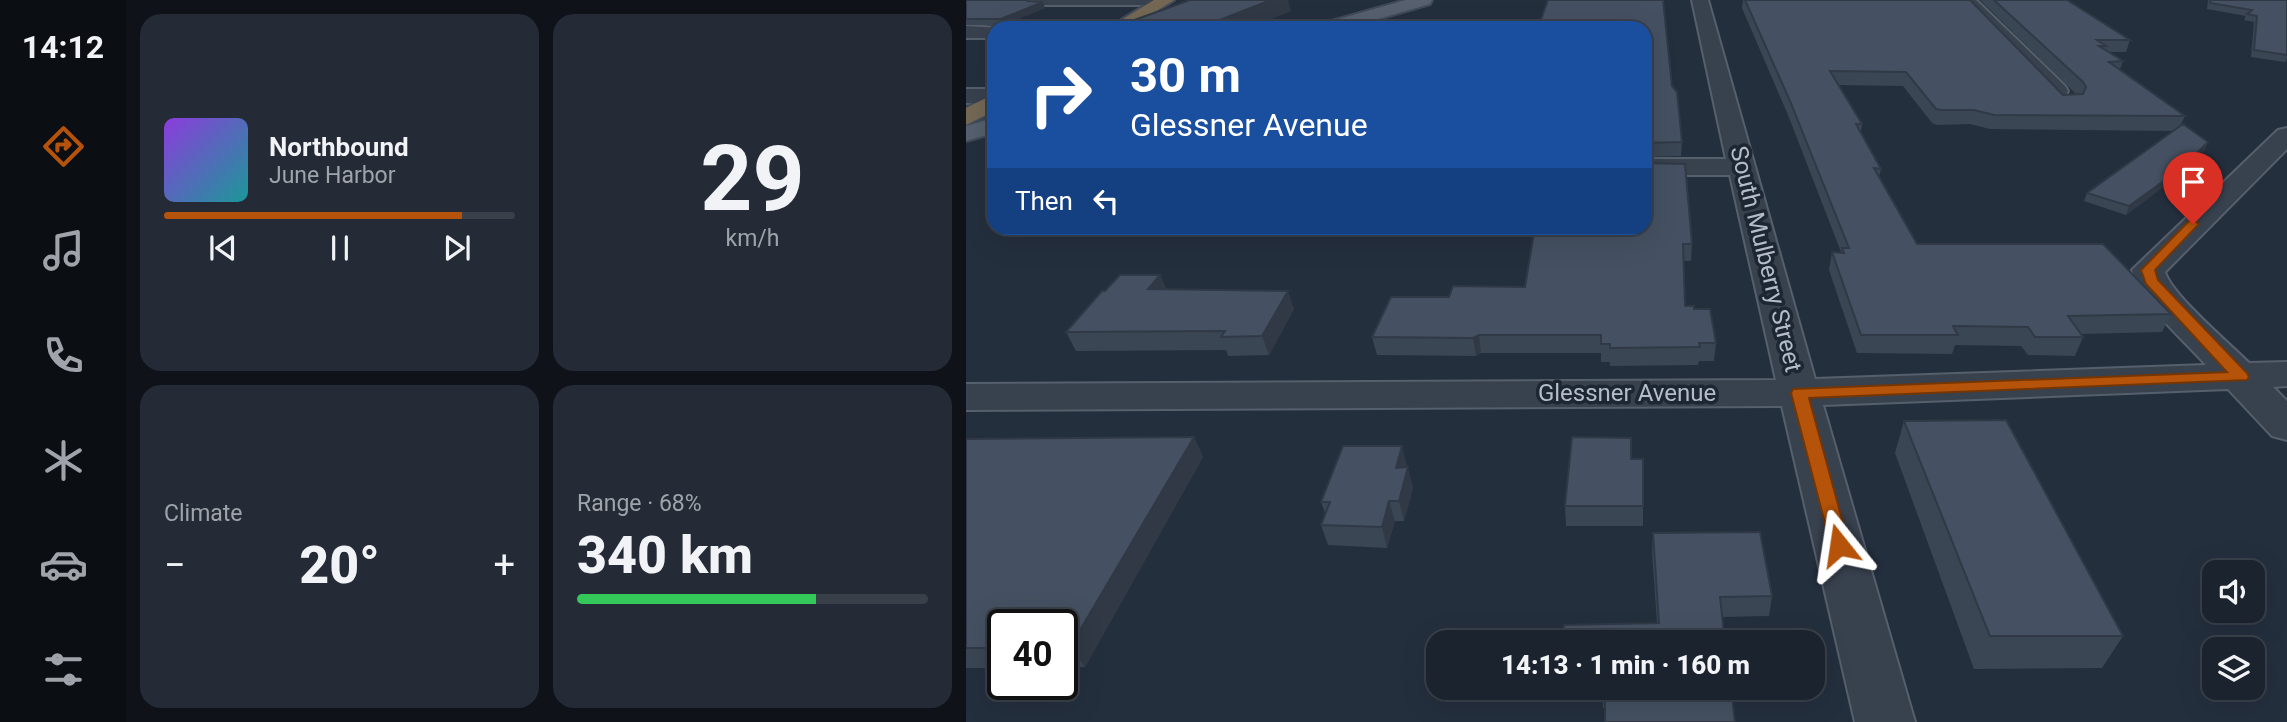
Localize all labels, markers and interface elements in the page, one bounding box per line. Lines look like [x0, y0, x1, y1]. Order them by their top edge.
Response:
text: 14:12 [22, 28, 104, 66]
text: 30 m [1130, 47, 1241, 104]
icon: right [1015, 49, 1106, 140]
text: Glessner Avenue [1130, 106, 1368, 144]
icon: directions [39, 122, 88, 171]
text: 29 [700, 126, 805, 232]
text: Northbound [269, 132, 409, 162]
street label: South Mulberry Street [1724, 143, 1808, 375]
pin [2163, 152, 2223, 224]
text: June Harbor [269, 162, 396, 189]
icon: arrive [2174, 163, 2212, 201]
icon: left [1087, 182, 1125, 220]
text: Then [1015, 186, 1073, 216]
text: km/h [726, 225, 780, 252]
icon: music [39, 226, 88, 275]
icon: previous [204, 229, 242, 267]
icon: pause [321, 229, 359, 267]
icon: next [438, 229, 476, 267]
icon: phone [39, 331, 88, 380]
street label: Glessner Avenue [1538, 379, 1716, 407]
icon: climate [39, 436, 88, 485]
text: Range · 68% [577, 490, 702, 517]
text: Climate [164, 500, 243, 527]
position arrow [1802, 508, 1876, 582]
text: 340 km [577, 525, 753, 586]
text: 20° [299, 535, 380, 596]
icon: car [39, 540, 88, 589]
text: − [164, 543, 186, 587]
text: + [493, 543, 515, 587]
map controls [2202, 560, 2265, 700]
button: sound [2202, 560, 2265, 623]
speed limit sign: 40 [987, 609, 1078, 700]
button: layers [2202, 637, 2265, 700]
icon: filters [39, 645, 88, 694]
text: 14:13 · 1 min · 160 m [1501, 650, 1750, 680]

